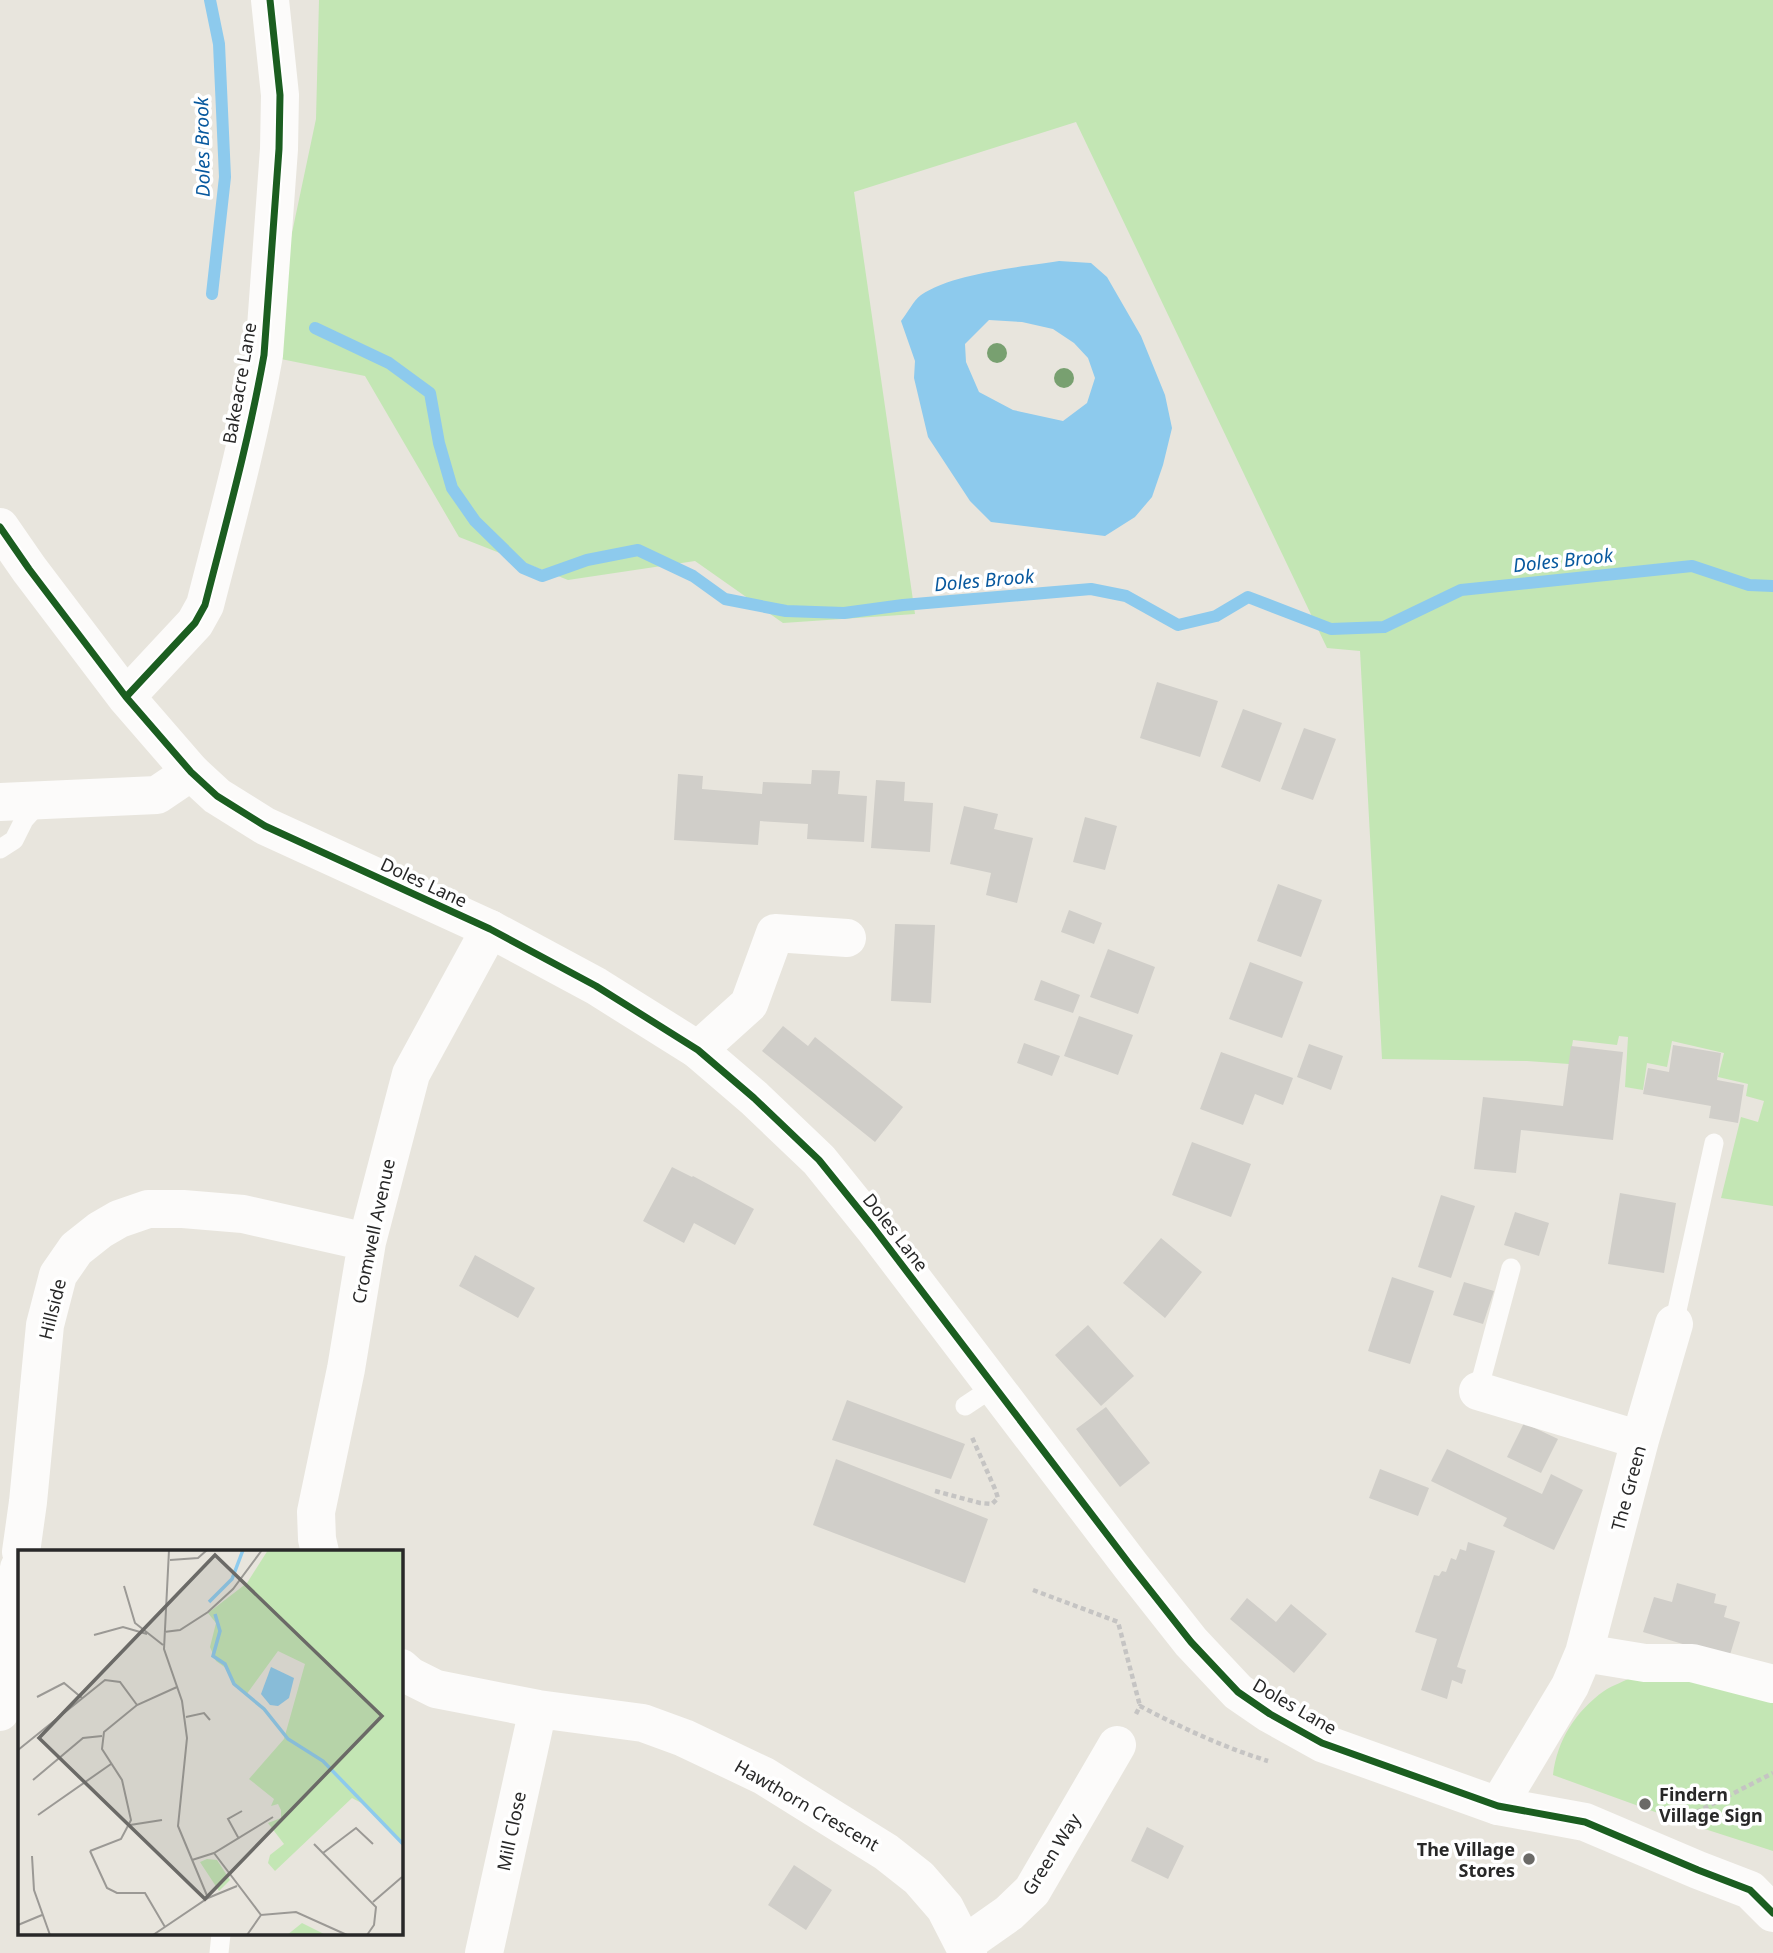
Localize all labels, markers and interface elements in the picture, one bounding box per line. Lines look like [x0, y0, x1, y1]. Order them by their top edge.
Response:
water label: Doles Brook [188, 96, 216, 197]
street label: Bakeacre Lane [217, 320, 261, 446]
water label: Doles Brook [1512, 542, 1615, 578]
water label: Doles Brook [933, 563, 1036, 597]
street label: Doles Lane [377, 851, 471, 913]
street label: Cromwell Avenue [346, 1156, 400, 1306]
street label: Doles Lane [858, 1188, 934, 1276]
street label: Hillside [33, 1276, 71, 1342]
street label: The Green [1605, 1443, 1651, 1533]
inset map [18, 1550, 402, 1936]
street label: Doles Lane [1249, 1672, 1341, 1740]
street label: Hawthorn Crescent [730, 1754, 884, 1856]
place label: Findern Village Sign [1659, 1782, 1763, 1827]
street label: Mill Close [491, 1789, 531, 1873]
marker: Findern Village Sign [1637, 1796, 1653, 1812]
street label: Green Way [1016, 1808, 1086, 1899]
place label: The Village Stores [1417, 1837, 1515, 1882]
marker: The Village Stores [1521, 1851, 1537, 1867]

